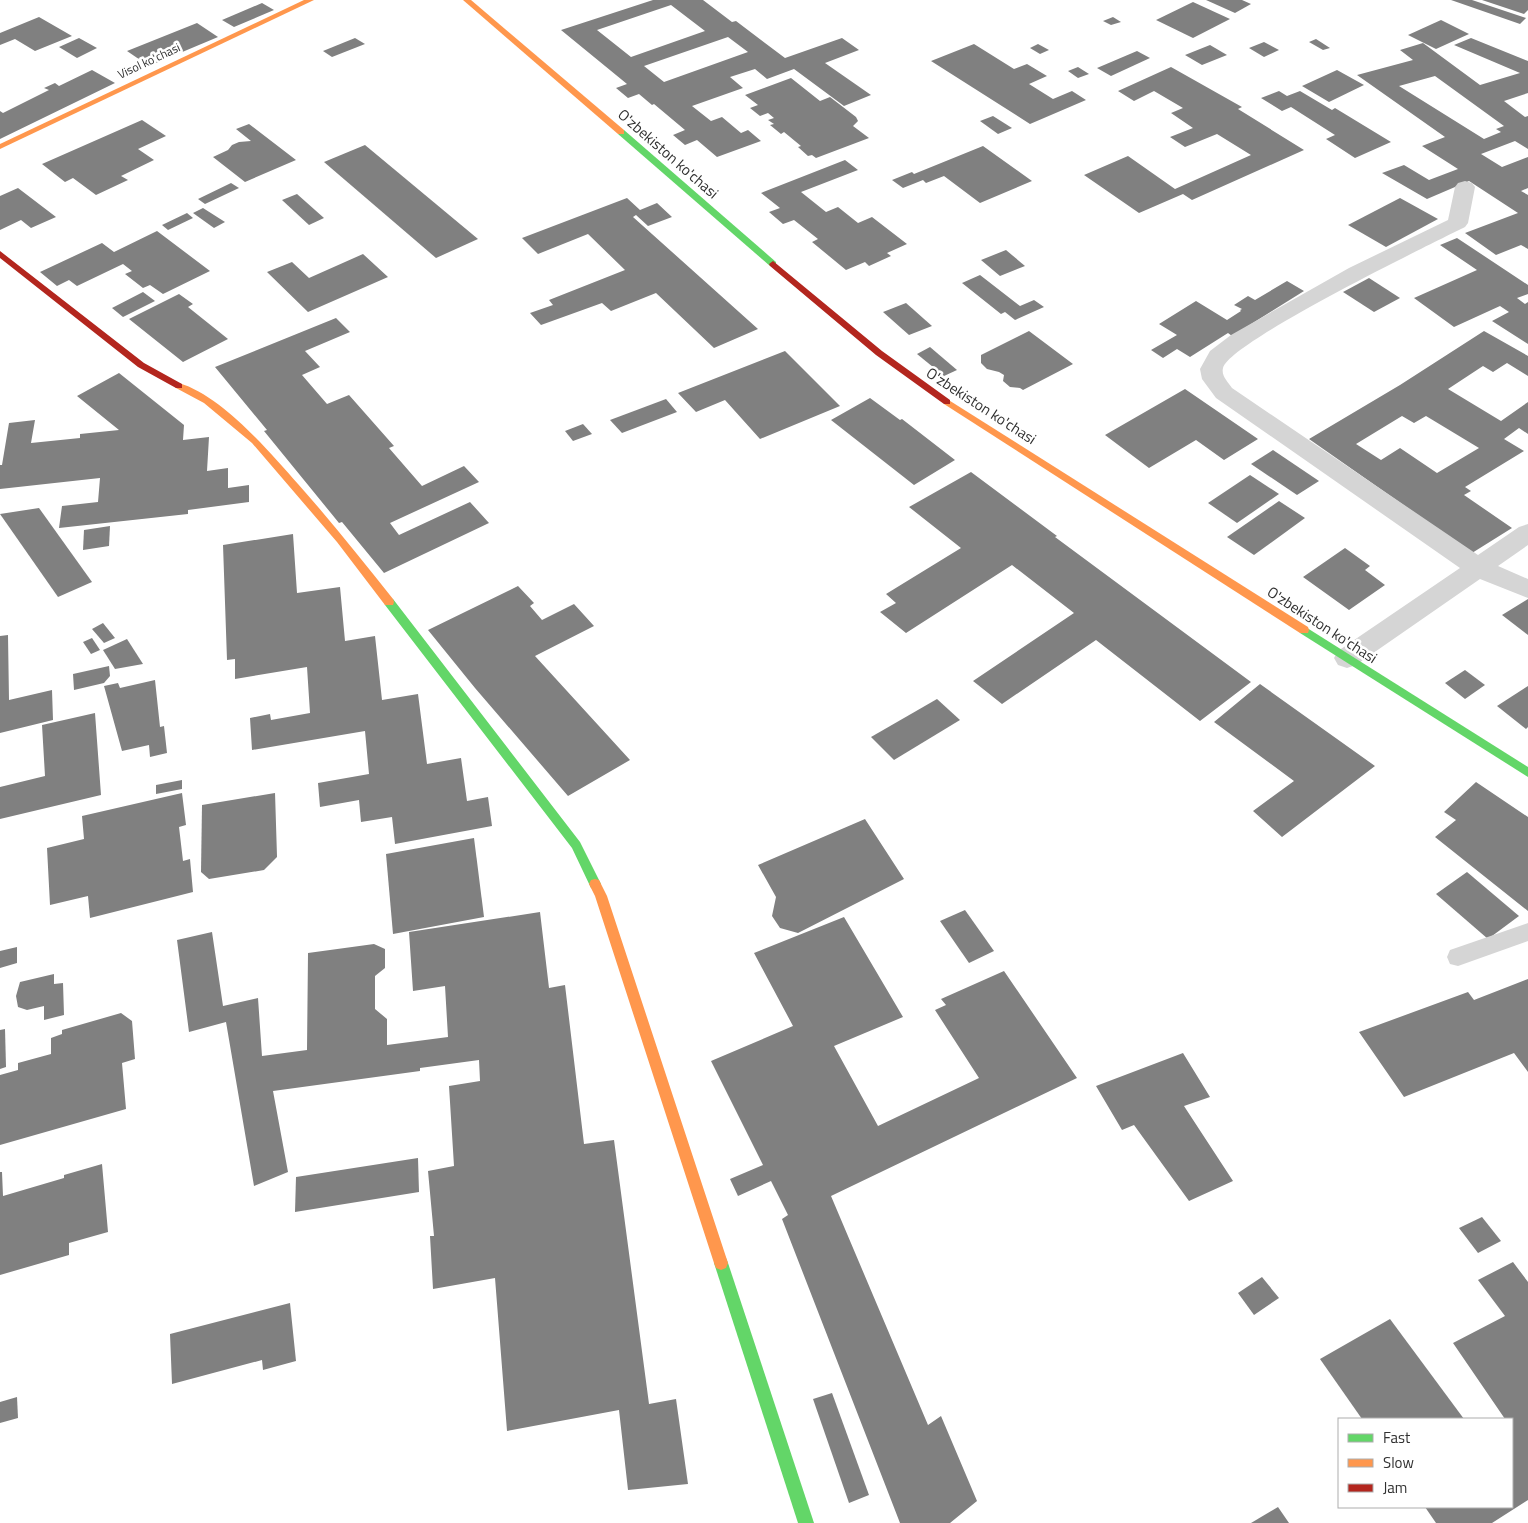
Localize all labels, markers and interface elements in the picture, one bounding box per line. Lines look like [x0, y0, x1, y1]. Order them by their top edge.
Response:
street label: Visol koʻchasi [114, 38, 183, 83]
street label: O'zbekiston ko'chasi [613, 103, 724, 204]
street label: O'zbekiston ko'chasi [922, 361, 1041, 450]
street label: O'zbekiston ko'chasi [1263, 580, 1382, 669]
legend [1338, 1418, 1513, 1508]
text: Fast [1383, 1426, 1411, 1449]
text: Slow [1383, 1451, 1414, 1474]
text: Jam [1383, 1476, 1407, 1499]

